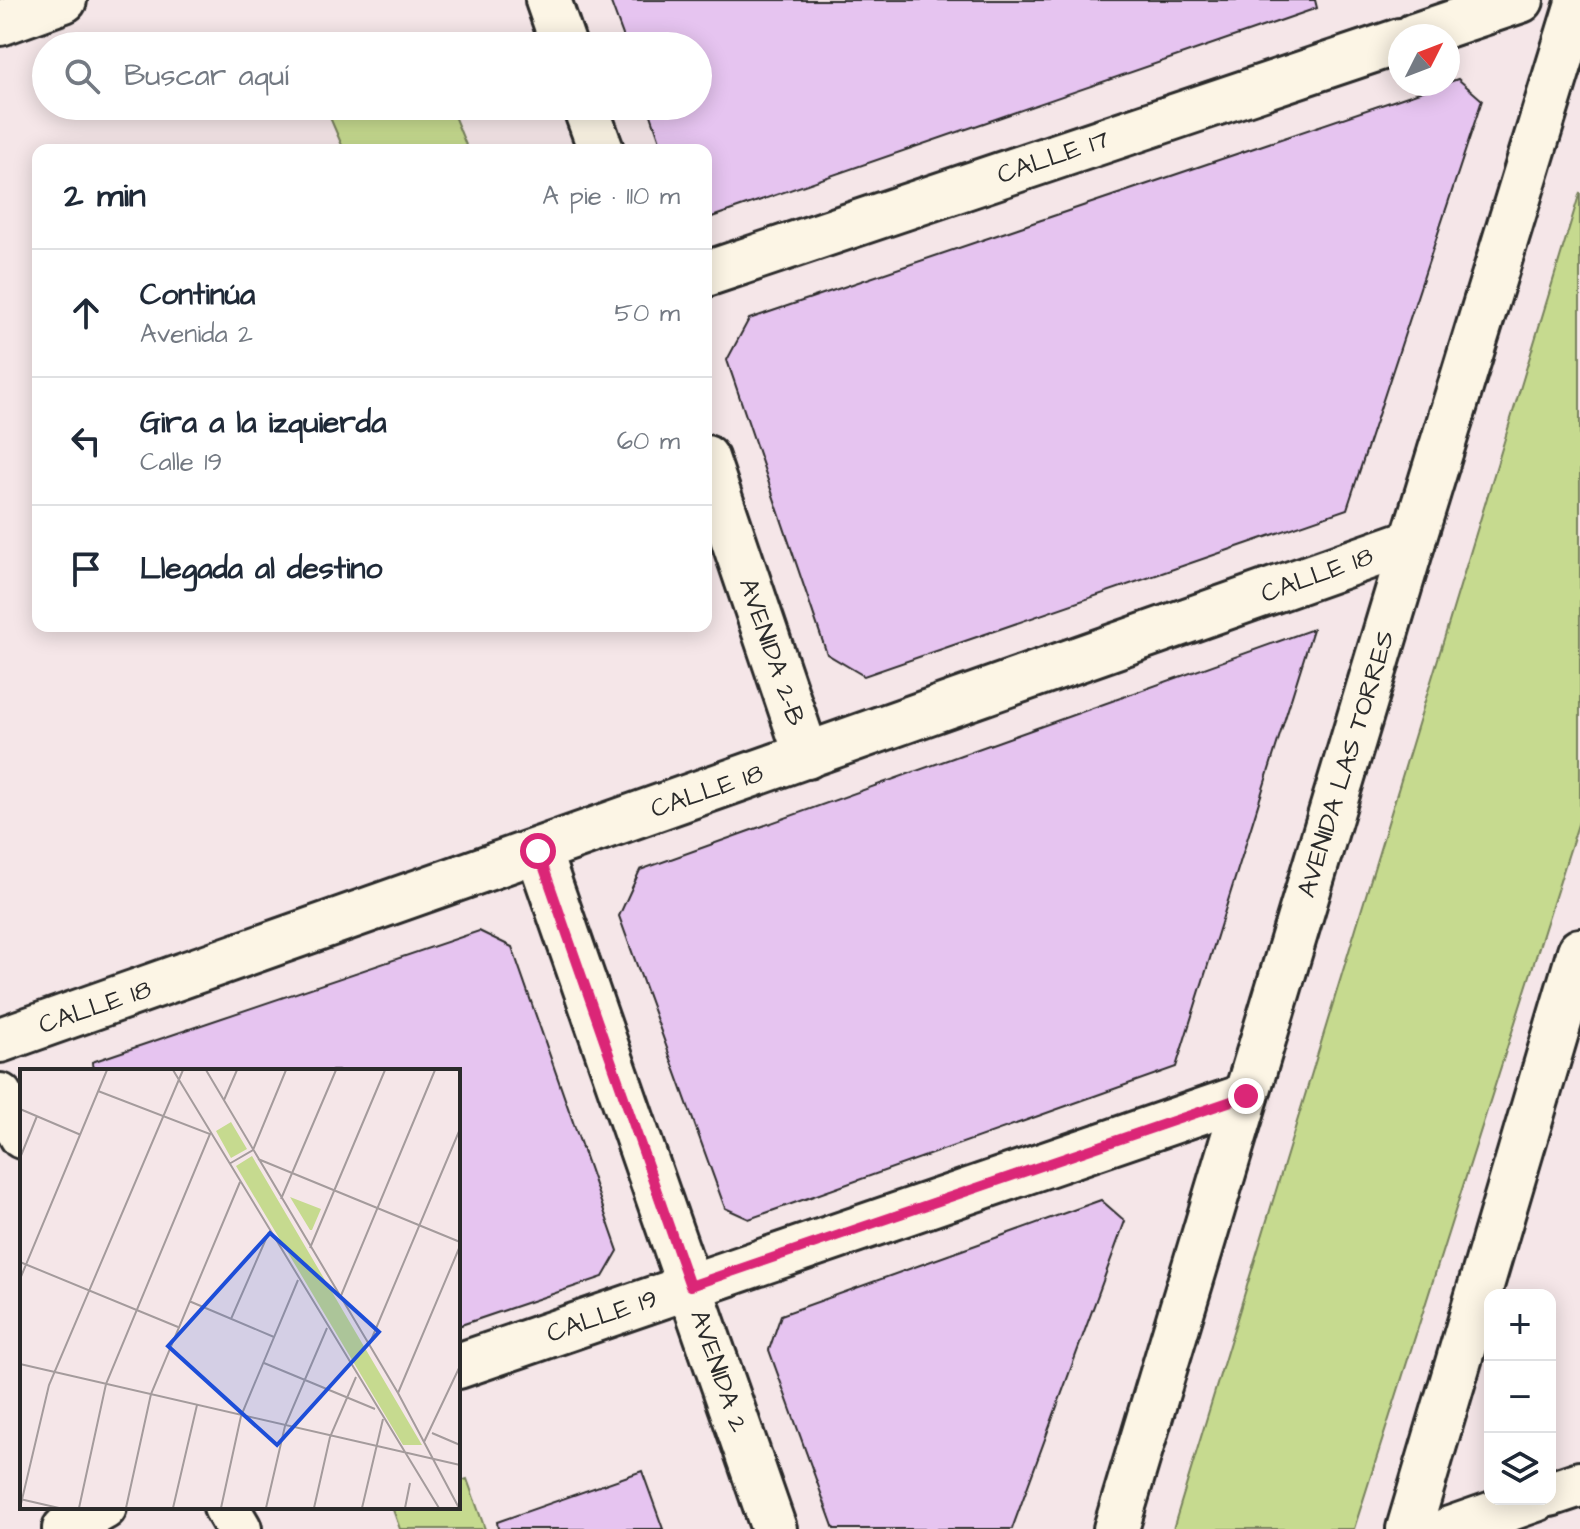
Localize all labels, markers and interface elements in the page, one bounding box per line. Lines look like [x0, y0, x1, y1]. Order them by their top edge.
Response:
north arrow [1388, 24, 1460, 96]
search box [32, 32, 712, 120]
icon: search [60, 54, 104, 98]
text: Buscar aquí [124, 55, 289, 97]
street label: CALLE 17 [992, 121, 1114, 193]
text: 2 min [64, 172, 146, 220]
text: A pie · 110 m [542, 178, 680, 214]
text: Continúa [140, 274, 255, 316]
icon: ahead [64, 291, 108, 335]
text: 50 m [615, 295, 680, 331]
text: Avenida 2 [140, 316, 253, 352]
text: Gira a la izquierda [140, 402, 386, 444]
icon: left [64, 419, 108, 463]
text: 60 m [617, 423, 680, 459]
text: Calle 19 [140, 444, 222, 480]
street label: CALLE 18 [1256, 538, 1378, 612]
icon: arrive [64, 547, 108, 591]
text: Llegada al destino [140, 548, 382, 590]
street label: AVENIDA 2-B [730, 573, 814, 731]
street label: AVENIDA LAS TORRES [1288, 626, 1404, 902]
street label: CALLE 18 [646, 755, 768, 827]
route start [520, 833, 556, 869]
street label: CALLE 18 [34, 971, 156, 1043]
inset map [20, 1069, 460, 1509]
route end [1228, 1078, 1264, 1114]
street label: CALLE 19 [542, 1280, 662, 1352]
map controls [1484, 1289, 1556, 1505]
button: + [1484, 1289, 1556, 1361]
street label: AVENIDA 2 [681, 1305, 757, 1437]
button: − [1484, 1361, 1556, 1433]
button: layers [1484, 1433, 1556, 1505]

